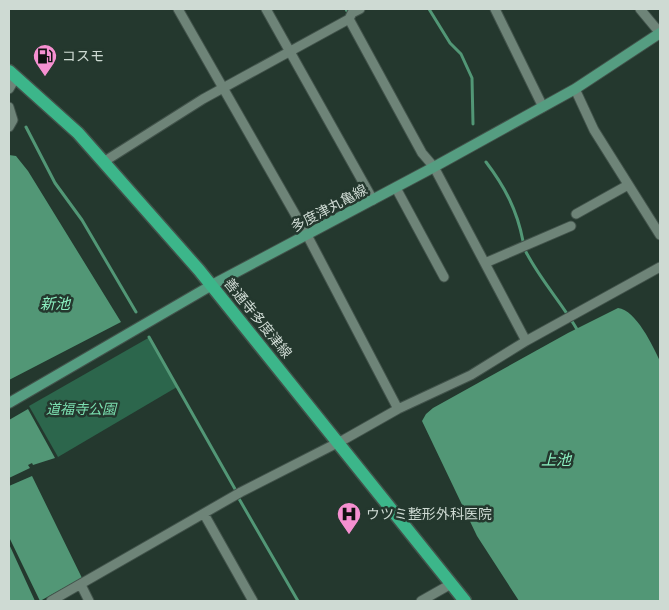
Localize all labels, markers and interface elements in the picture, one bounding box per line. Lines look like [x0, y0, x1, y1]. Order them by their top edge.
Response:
fuel station icon: コスモ [32, 43, 58, 77]
place label: コスモ [62, 47, 104, 65]
street label: 多度津丸亀線 [288, 180, 370, 236]
street label: 善通寺多度津線 [220, 274, 296, 362]
water label: 新池 [40, 294, 72, 313]
park label: 道福寺公園 [46, 400, 118, 418]
water label: 上池 [541, 450, 573, 469]
hospital icon: ウツミ整形外科医院 [336, 501, 362, 535]
place label: ウツミ整形外科医院 [366, 505, 492, 523]

